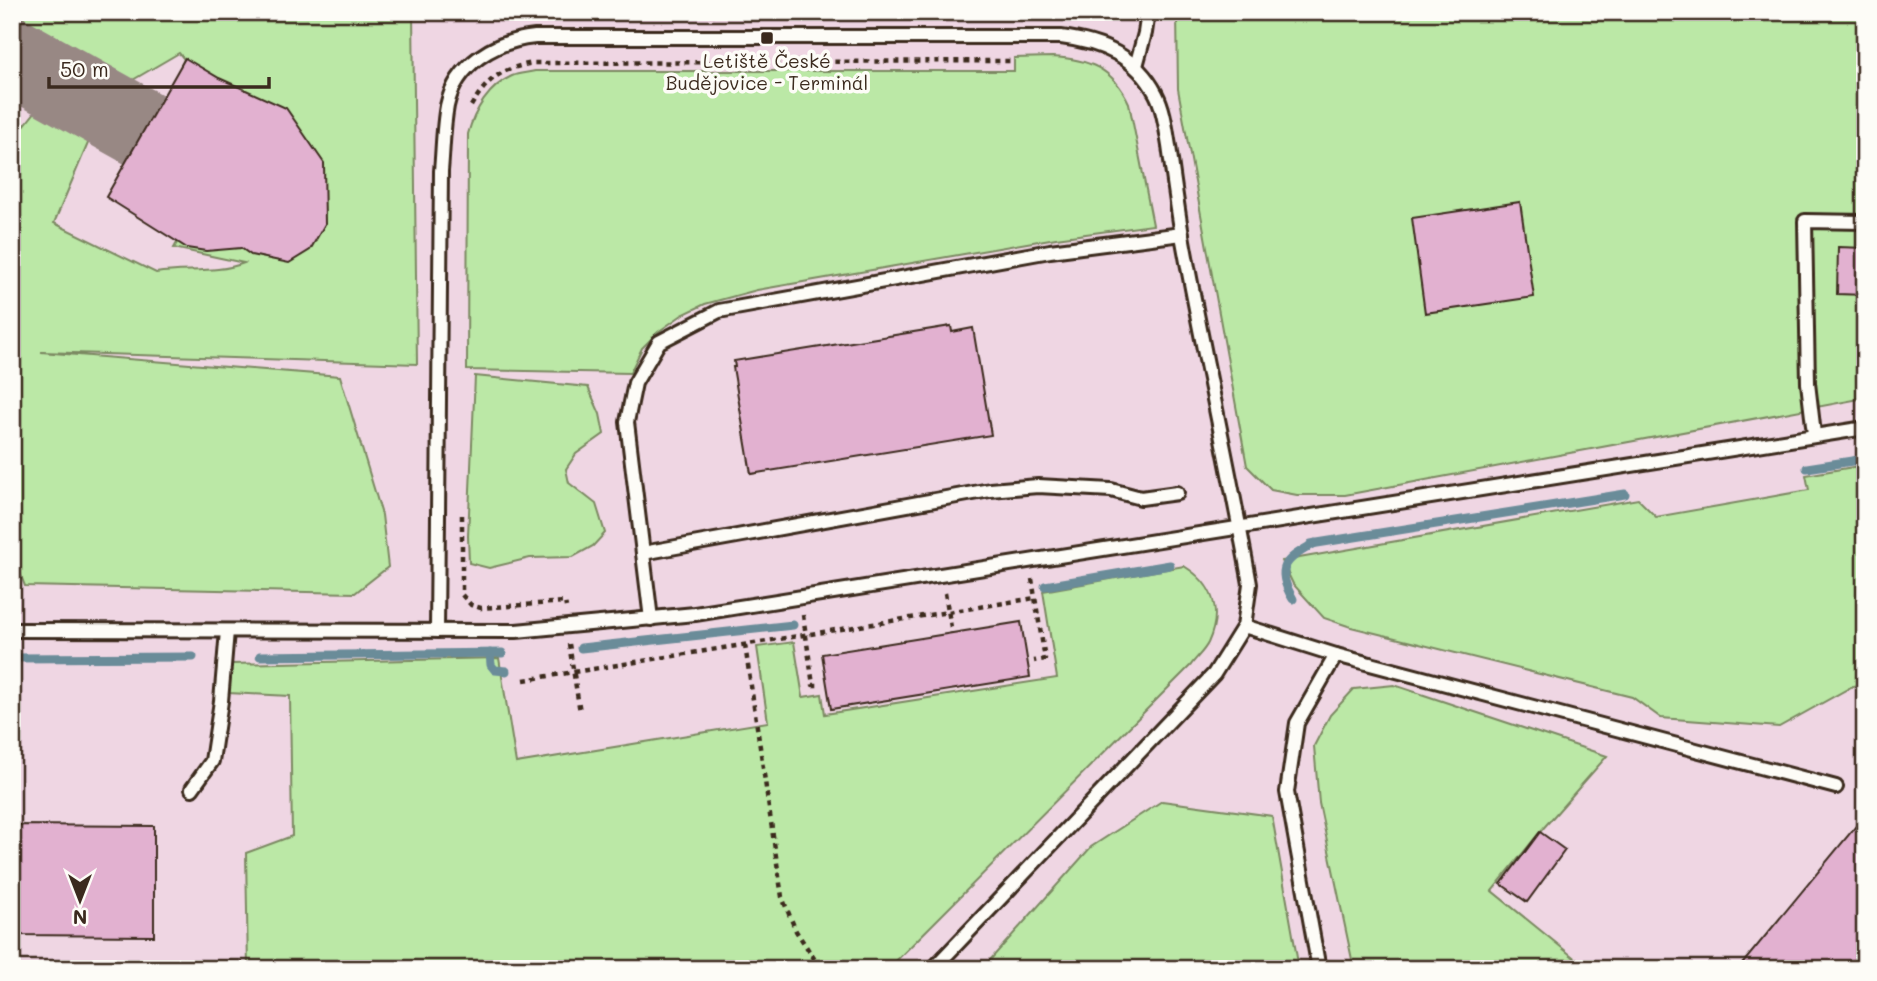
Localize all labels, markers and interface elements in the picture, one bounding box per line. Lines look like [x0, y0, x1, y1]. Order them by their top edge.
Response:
marker: Letiště České Budějovice - Terminál [759, 30, 775, 46]
scale bar [49, 46, 270, 90]
place label: Letiště České Budějovice - Terminál [666, 48, 868, 95]
text: 50 m [60, 55, 109, 82]
north arrow [46, 866, 116, 936]
text: N [73, 905, 87, 930]

